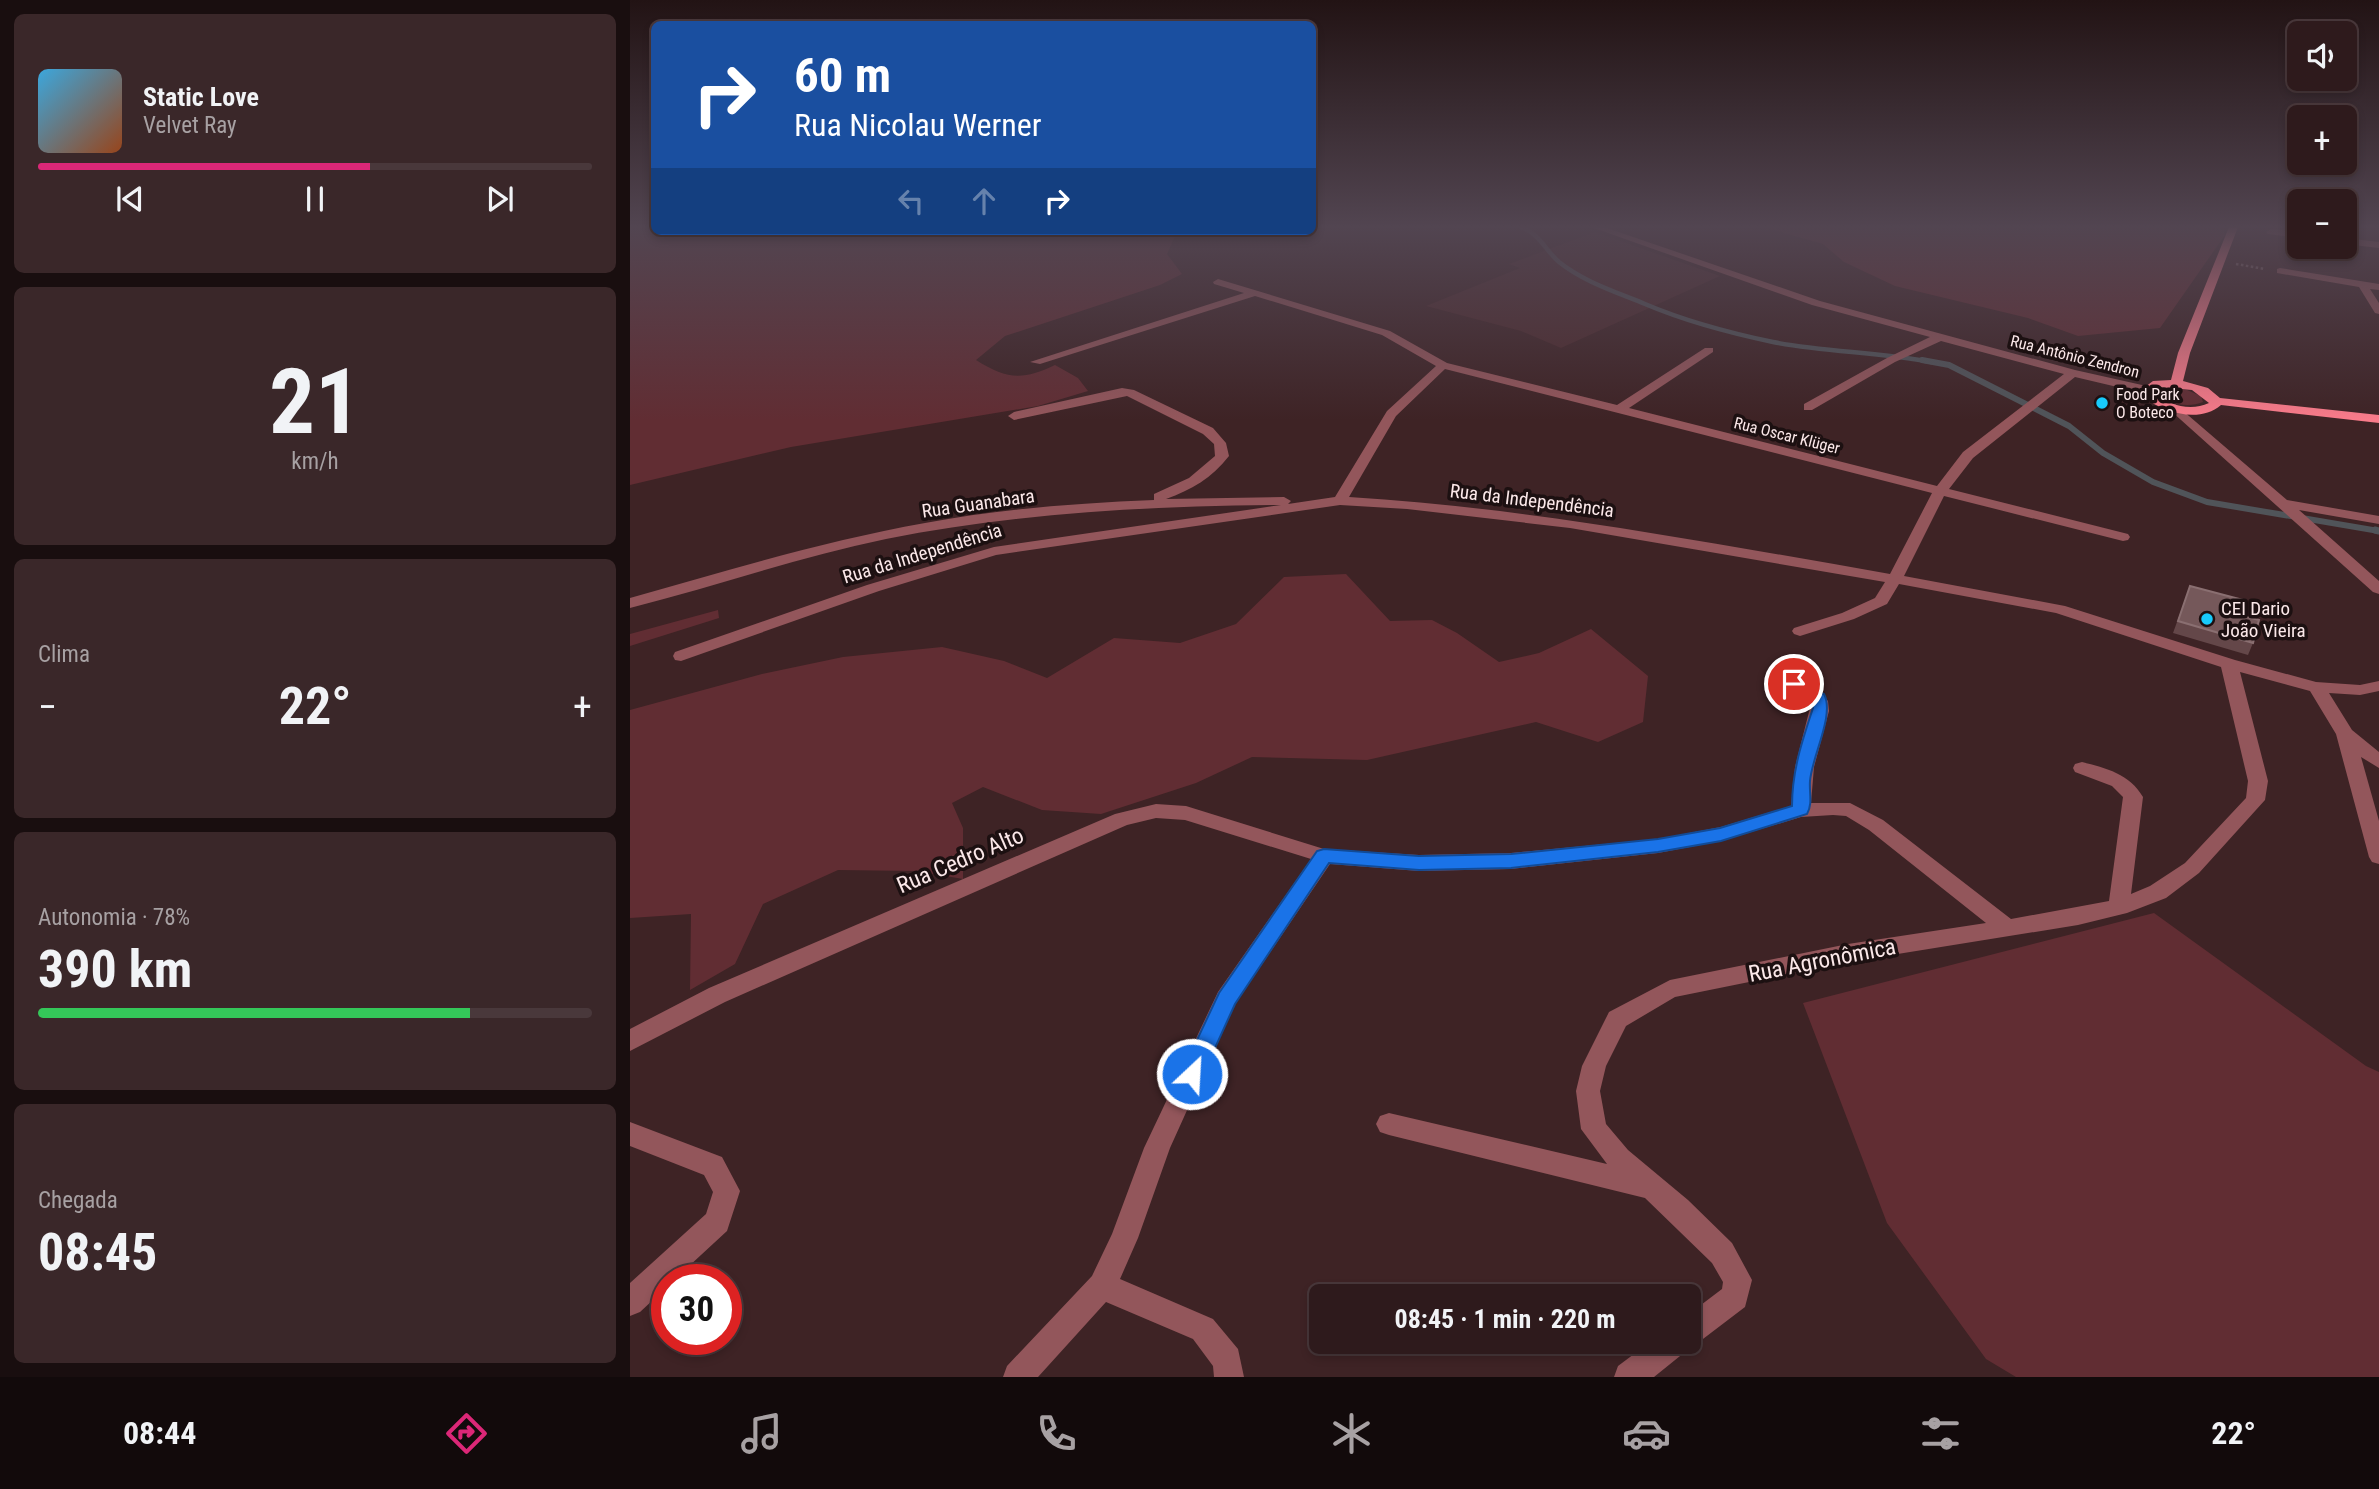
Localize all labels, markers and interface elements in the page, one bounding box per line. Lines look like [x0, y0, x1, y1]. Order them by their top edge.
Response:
map controls [2287, 21, 2357, 259]
button: sound [2287, 21, 2357, 91]
text: 60 m [794, 47, 891, 104]
icon: right [679, 49, 770, 140]
text: Static Love [143, 82, 259, 112]
button: + [2287, 105, 2357, 175]
text: Rua Nicolau Werner [794, 106, 1042, 144]
text: Velvet Ray [143, 112, 237, 139]
icon: previous [111, 180, 149, 218]
icon: pause [296, 180, 334, 218]
icon: next [481, 180, 519, 218]
icon: left [892, 182, 930, 220]
icon: ahead [965, 182, 1003, 220]
icon: right [1038, 182, 1076, 220]
button: − [2287, 189, 2357, 259]
street label: Rua Antônio Zendron [2008, 331, 2141, 382]
text: 21 [269, 349, 361, 455]
place label: Food Park O Boteco [2116, 385, 2181, 422]
marker: Food Park O Boteco [2094, 395, 2110, 411]
street label: Rua Oscar Klüger [1732, 413, 1842, 458]
text: km/h [291, 448, 339, 475]
street label: Rua da Independência [1449, 479, 1615, 522]
street label: Rua Guanabara [920, 484, 1036, 523]
street label: Rua da Independência [840, 518, 1004, 589]
place label: CEI Dario João Vieira [2221, 597, 2306, 642]
marker: CEI Dario João Vieira [2199, 611, 2215, 627]
text: Clima [38, 641, 90, 668]
pin [1764, 654, 1824, 714]
icon: arrive [1775, 665, 1813, 703]
text: 22° [279, 676, 351, 737]
text: − [38, 685, 57, 729]
text: + [573, 685, 592, 729]
street label: Rua Cedro Alto [893, 822, 1028, 899]
text: Autonomia · 78% [38, 904, 190, 931]
street label: Rua Agronômica [1746, 933, 1898, 988]
text: 390 km [38, 939, 192, 1000]
position arrow [1155, 1037, 1229, 1111]
text: Chegada [38, 1187, 118, 1214]
text: 08:45 [38, 1222, 157, 1283]
speed limit sign: 30 [651, 1264, 742, 1355]
text: 08:45 · 1 min · 220 m [1395, 1304, 1615, 1334]
icon: directions [442, 1409, 491, 1458]
icon: music [737, 1409, 786, 1458]
icon: phone [1032, 1409, 1081, 1458]
icon: climate [1327, 1409, 1376, 1458]
icon: car [1622, 1409, 1671, 1458]
icon: filters [1916, 1409, 1965, 1458]
text: 08:44 [123, 1414, 196, 1452]
text: 22° [2211, 1414, 2256, 1452]

